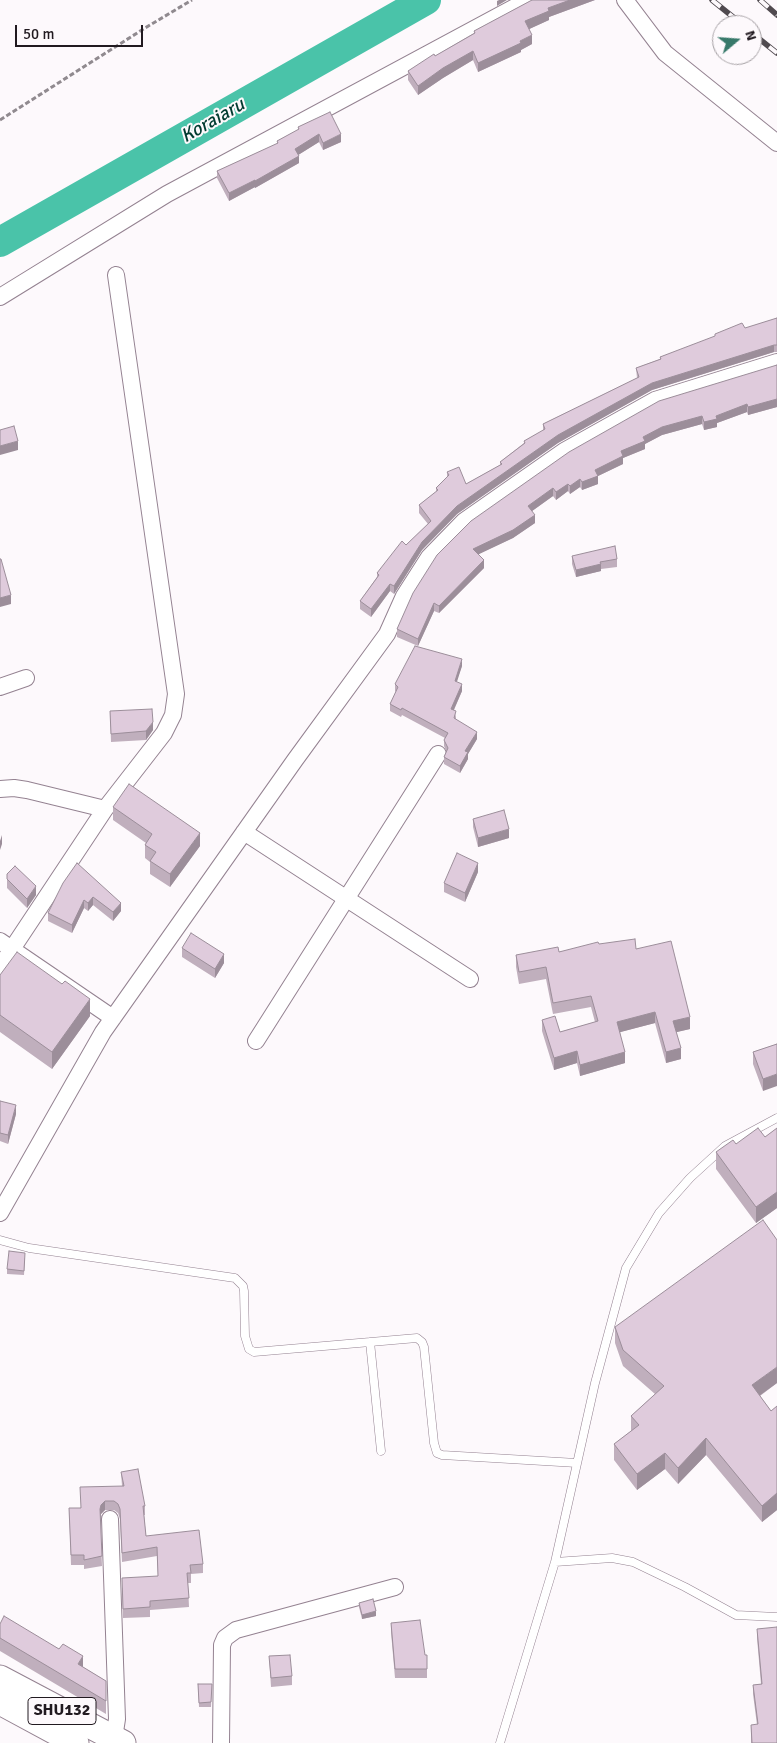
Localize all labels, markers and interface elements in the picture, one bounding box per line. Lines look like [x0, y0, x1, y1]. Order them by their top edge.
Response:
scale bar [18, 15, 145, 47]
north arrow [712, 15, 762, 65]
text: 50 m [23, 25, 54, 43]
text: N [741, 28, 760, 43]
water label: Koraiaru [177, 94, 249, 148]
road number: SHU132 [28, 1698, 96, 1724]

